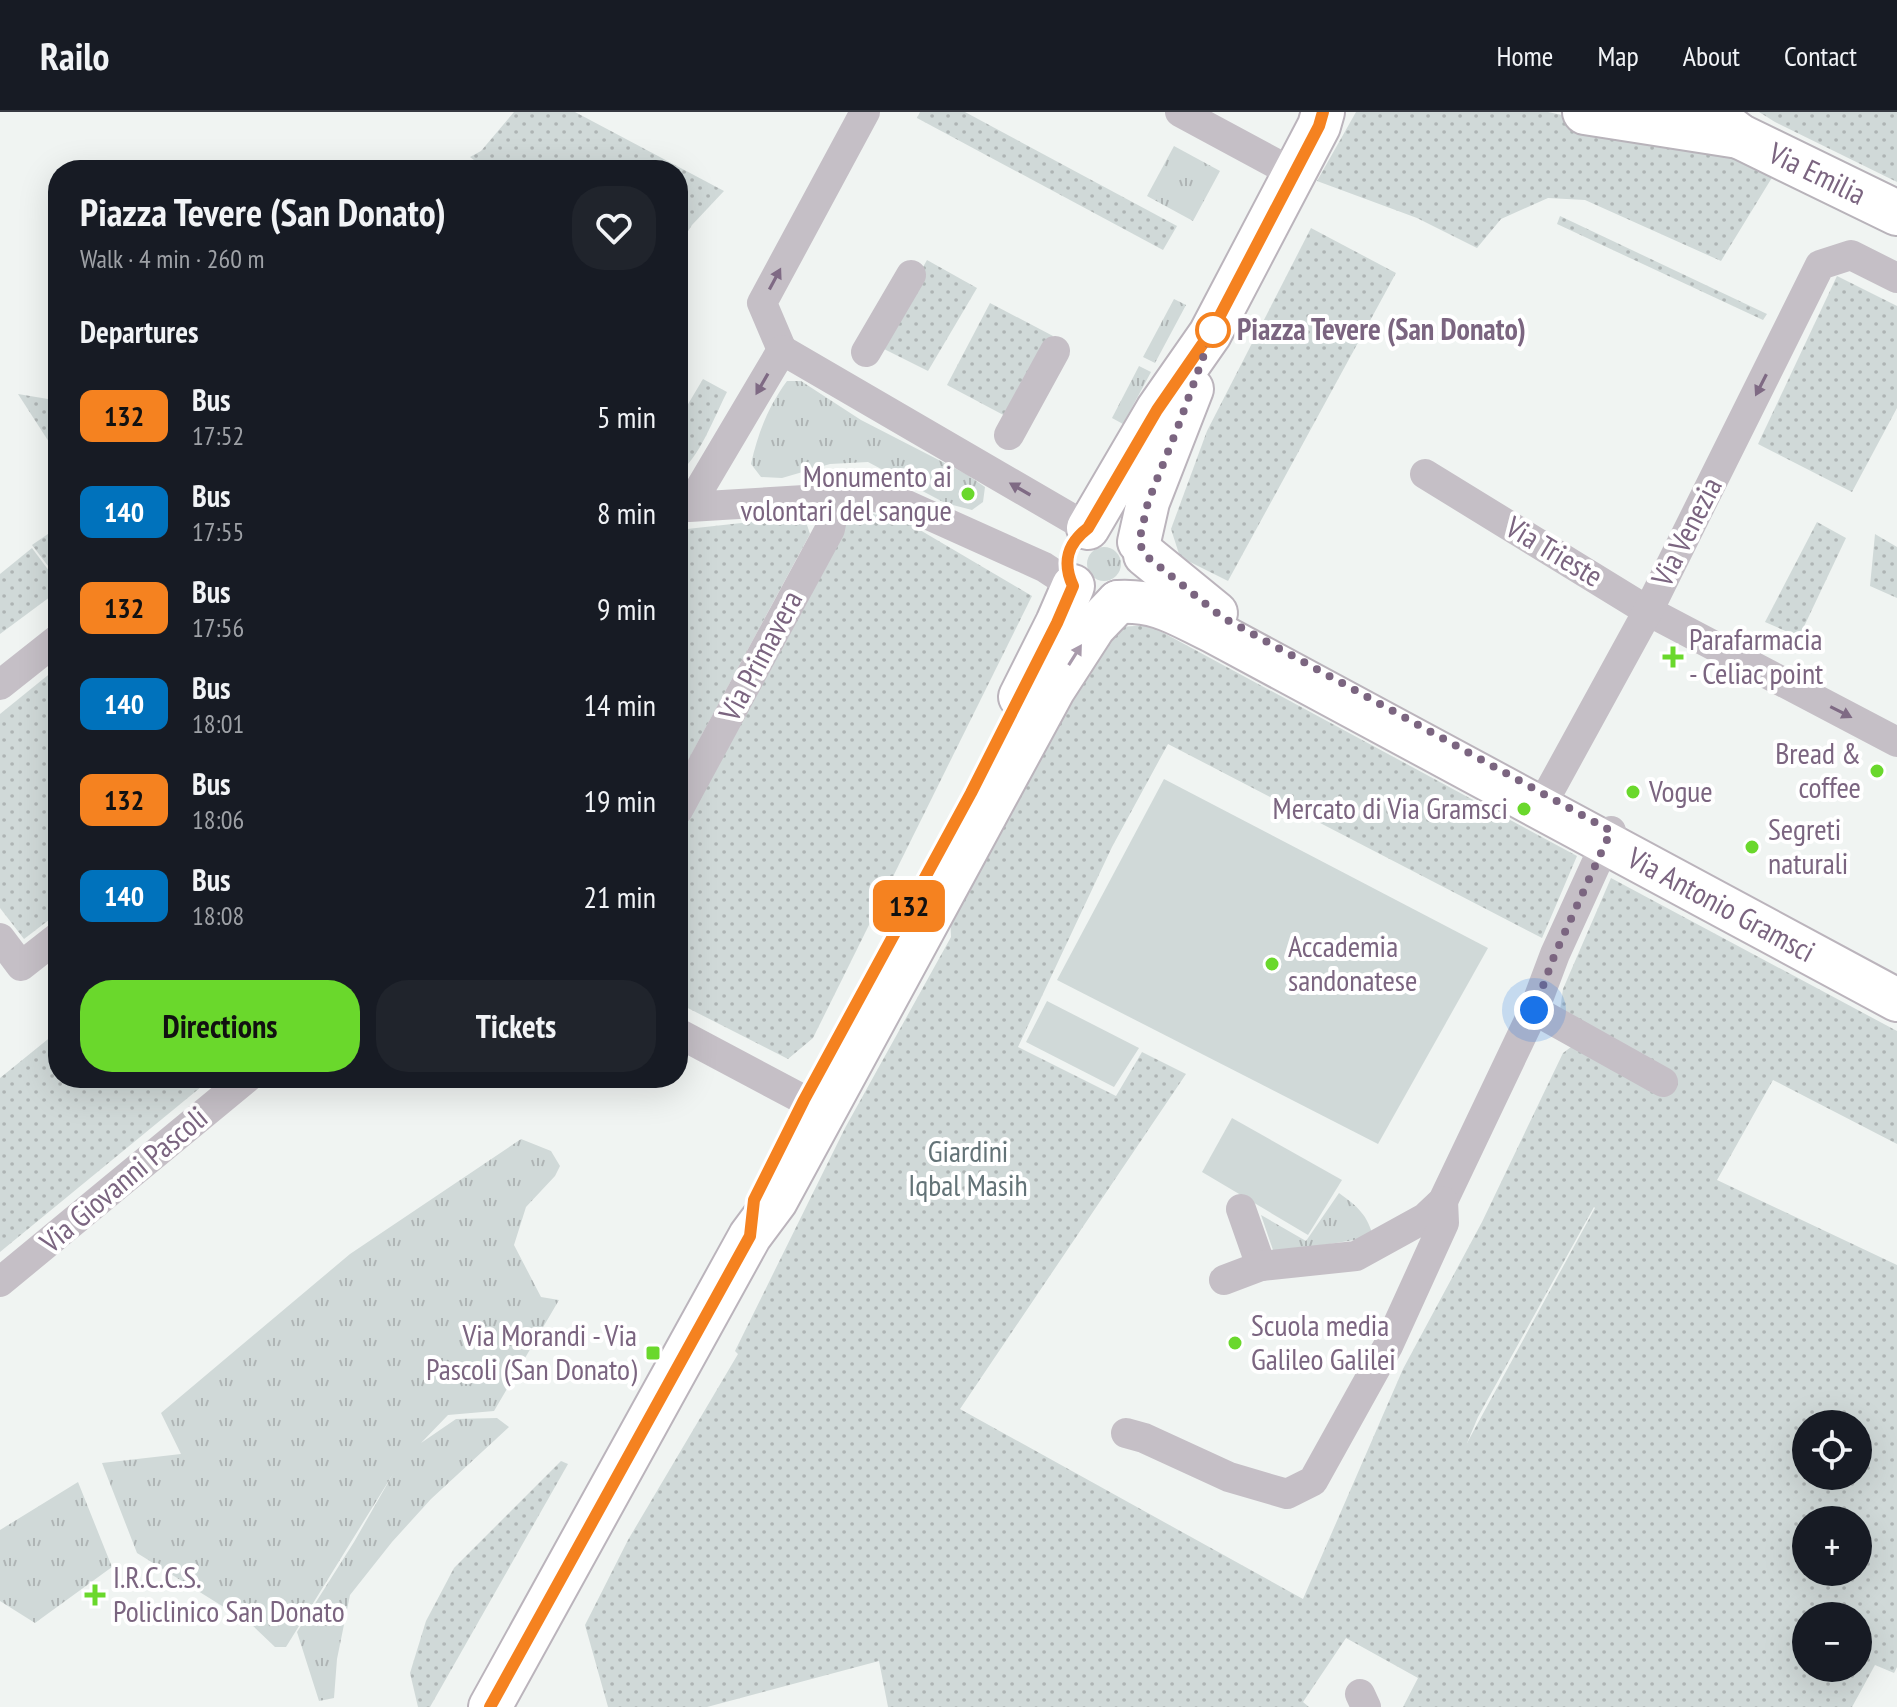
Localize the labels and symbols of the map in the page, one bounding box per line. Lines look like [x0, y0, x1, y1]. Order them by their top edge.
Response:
street label: Via Emilia [1762, 132, 1873, 213]
one-way arrow [767, 268, 781, 290]
place label: Piazza Tevere (San Donato) [1237, 309, 1526, 348]
marker: Piazza Tevere (San Donato) [1196, 313, 1230, 347]
one-way arrow [755, 373, 769, 395]
one-way arrow [1754, 373, 1768, 396]
place label: Monumento ai volontari del sangue [741, 456, 952, 529]
street label: Via Venezia [1641, 470, 1730, 593]
one-way arrow [1009, 482, 1032, 496]
marker: Monumento ai volontari del sangue [959, 485, 977, 503]
street label: Via Trieste [1498, 506, 1610, 595]
street label: Via Primavera [709, 583, 810, 728]
place label: Parafarmacia - Celiac point [1689, 619, 1824, 692]
one-way arrow [1067, 645, 1082, 666]
marker: Parafarmacia - Celiac point [1664, 648, 1682, 666]
one-way arrow [1830, 706, 1853, 719]
place label: Bread & coffee [1775, 733, 1861, 806]
marker: Bread & coffee [1868, 762, 1886, 780]
place label: Vogue [1648, 771, 1713, 810]
marker: Vogue [1624, 783, 1642, 801]
place label: Mercato di Via Gramsci [1273, 788, 1508, 827]
marker: Mercato di Via Gramsci [1515, 800, 1533, 818]
place label: Segreti naturali [1768, 809, 1848, 882]
street label: Via Antonio Gramsci [1620, 837, 1822, 970]
marker: Segreti naturali [1743, 838, 1761, 856]
line badge: 132 [863, 880, 955, 932]
place label: Accademia sandonatese [1288, 926, 1417, 999]
marker: Accademia sandonatese [1263, 955, 1281, 973]
your location [1514, 990, 1554, 1030]
street label: Via Giovanni Pascoli [30, 1097, 215, 1261]
park label: Giardini Iqbal Masih [908, 1131, 1028, 1204]
place label: Scuola media Galileo Galilei [1251, 1305, 1396, 1378]
place label: Via Morandi - Via Pascoli (San Donato) [426, 1315, 637, 1388]
marker: Scuola media Galileo Galilei [1226, 1334, 1244, 1352]
marker: Via Morandi - Via Pascoli (San Donato) [644, 1344, 662, 1362]
place label: I.R.C.C.S. Policlinico San Donato [113, 1557, 345, 1630]
marker: I.R.C.C.S. Policlinico San Donato [84, 1584, 106, 1606]

